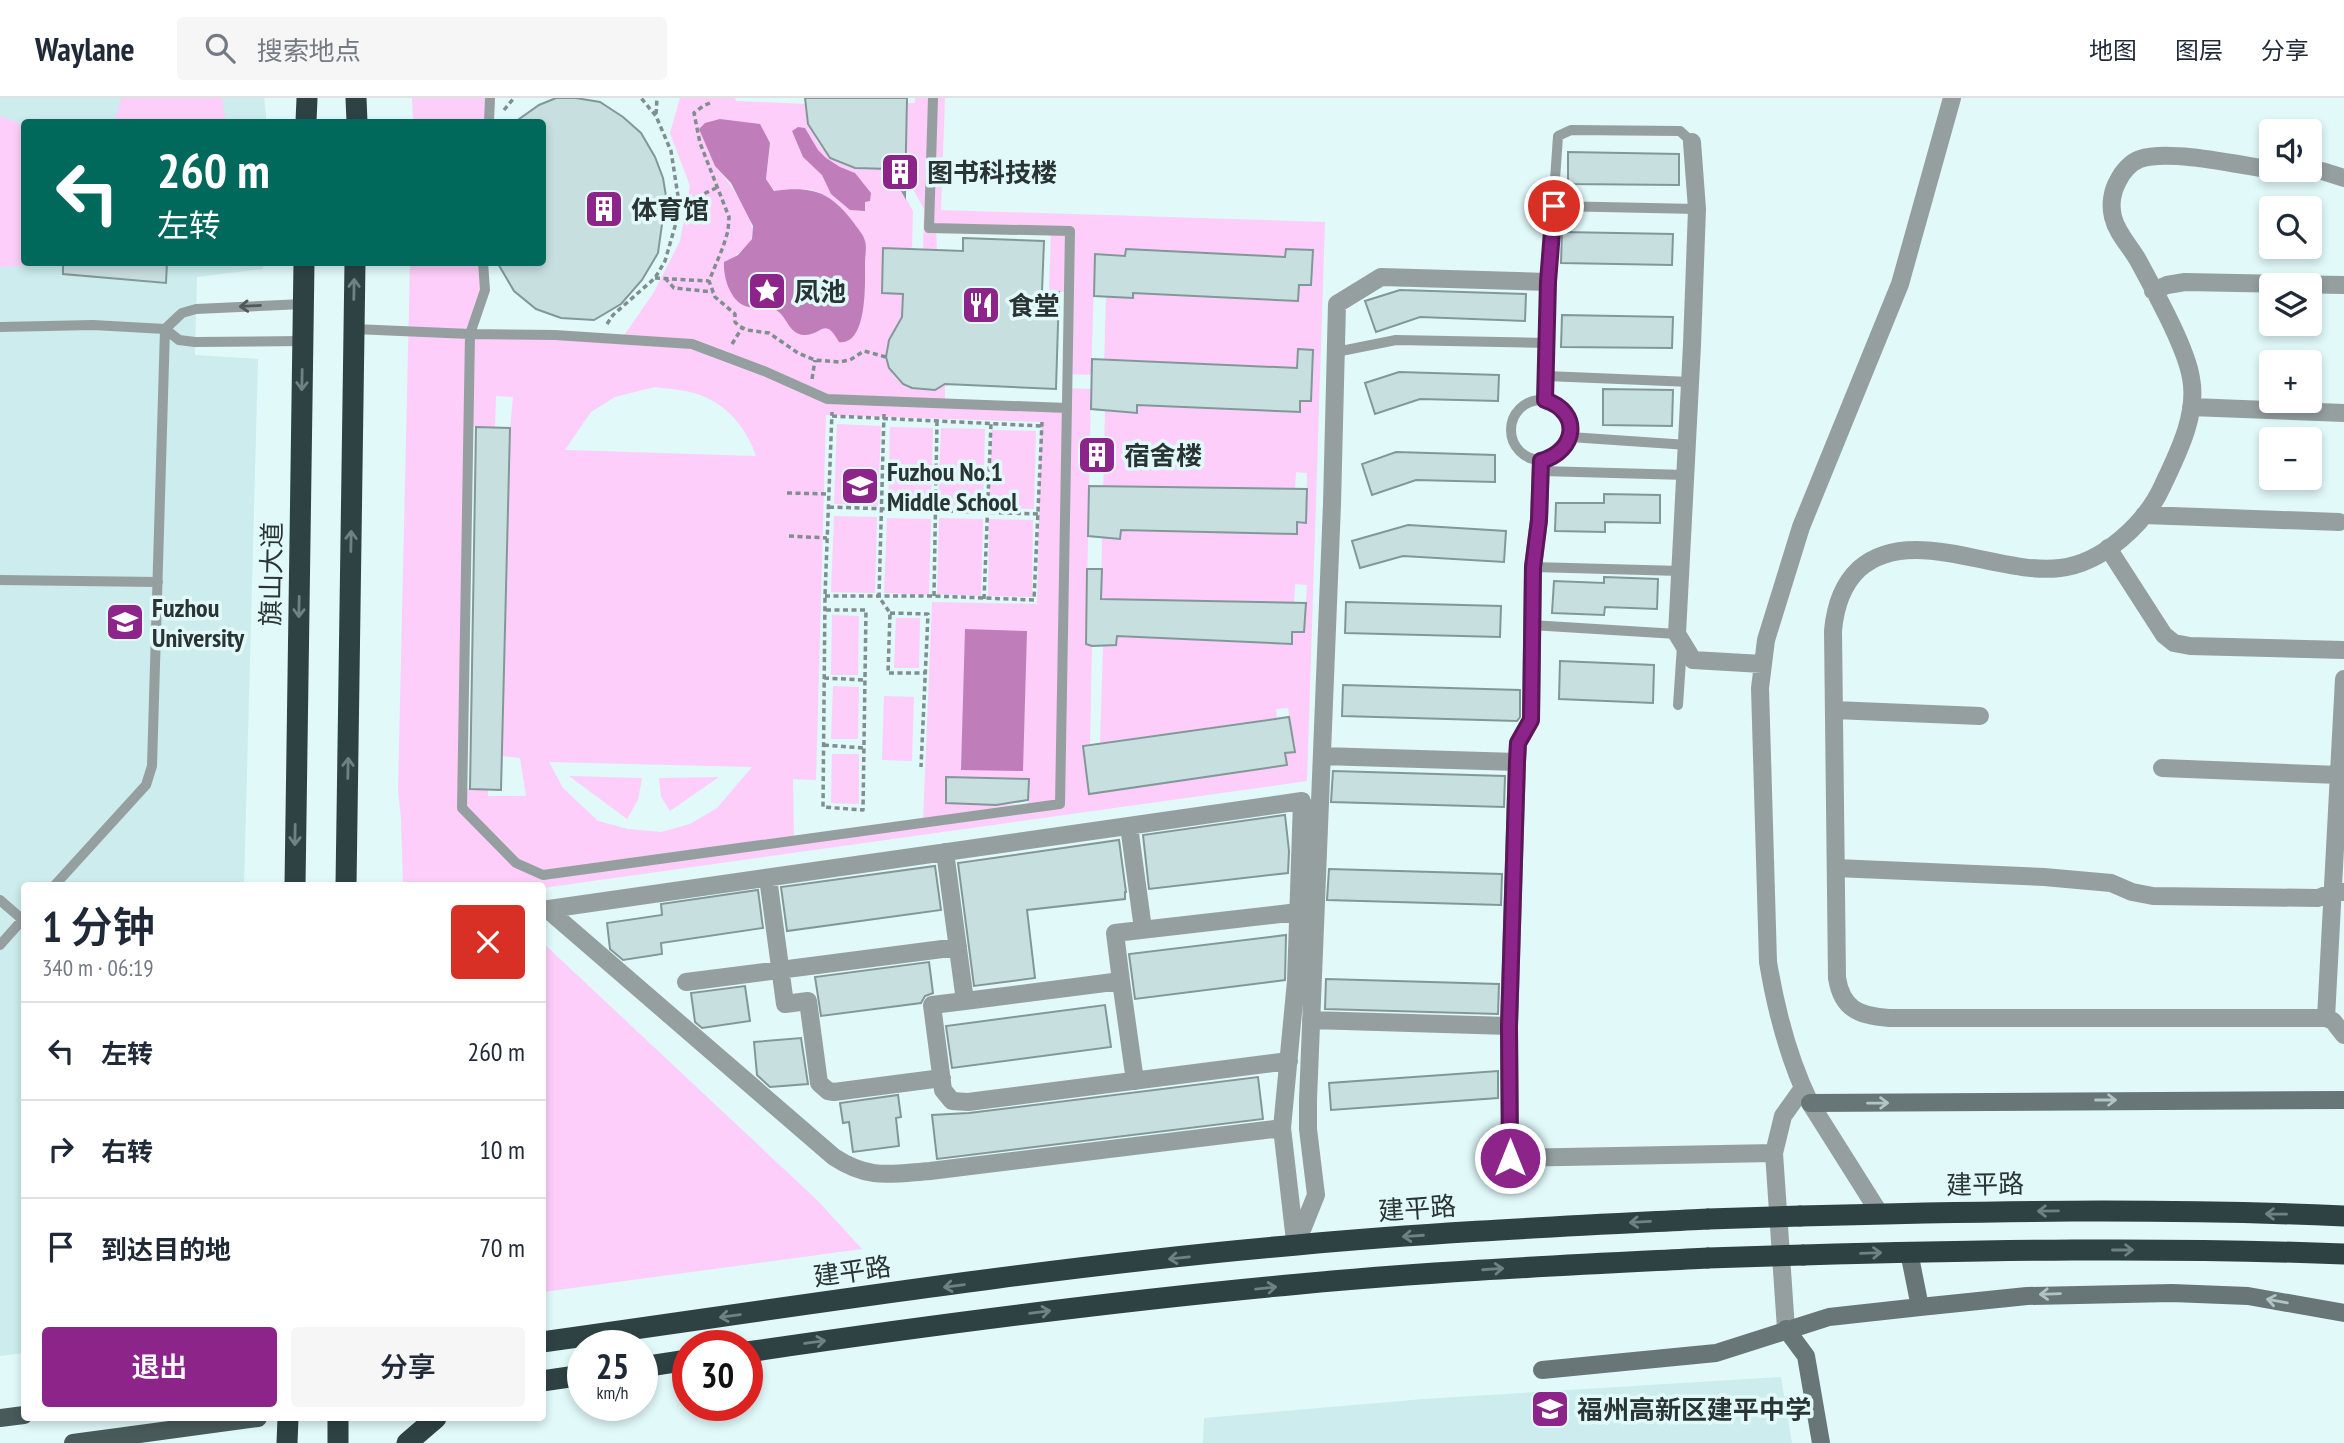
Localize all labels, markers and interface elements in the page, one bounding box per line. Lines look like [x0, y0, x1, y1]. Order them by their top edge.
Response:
search box [177, 17, 667, 80]
text: Waylane [35, 27, 135, 70]
icon: search [201, 29, 239, 67]
text: 搜索地点 [257, 34, 361, 67]
text: 地图 [2089, 35, 2137, 66]
text: 图层 [2175, 35, 2223, 66]
text: 分享 [2261, 35, 2309, 66]
map controls [2259, 119, 2322, 490]
button: sound [2259, 119, 2322, 182]
text: 260 m [157, 138, 270, 202]
icon: left [42, 147, 133, 238]
building icon: 图书科技楼 [879, 151, 921, 193]
place label: 图书科技楼 [927, 156, 1057, 189]
pin [1524, 176, 1584, 236]
icon: arrive [1535, 187, 1573, 225]
building icon: 体育馆 [583, 188, 625, 230]
place label: 体育馆 [631, 193, 709, 226]
button: search [2259, 196, 2322, 259]
text: 左转 [157, 204, 221, 246]
place icon: 凤池 [746, 270, 788, 312]
button: layers [2259, 273, 2322, 336]
place label: 凤池 [794, 275, 846, 308]
one-way arrow [348, 278, 361, 301]
restaurant icon: 食堂 [960, 284, 1002, 326]
place label: 食堂 [1008, 289, 1060, 322]
one-way arrow [239, 300, 261, 313]
button: + [2259, 350, 2322, 413]
one-way arrow [295, 368, 309, 391]
button: − [2259, 427, 2322, 490]
building icon: 宿舍楼 [1076, 434, 1118, 476]
place label: 宿舍楼 [1124, 439, 1202, 472]
place label: Fuzhou No.1 Middle School [887, 455, 1018, 518]
school or university icon: Fuzhou No.1 Middle School [839, 465, 881, 507]
street label: 旗山大道 [254, 522, 288, 626]
one-way arrow [344, 530, 358, 553]
place label: Fuzhou University [152, 591, 245, 654]
one-way arrow [292, 595, 305, 618]
school or university icon: Fuzhou University [104, 601, 146, 643]
one-way arrow [341, 757, 355, 780]
one-way arrow [288, 823, 302, 846]
text: 1 分钟 [42, 899, 155, 954]
button: close [451, 905, 525, 979]
text: 340 m · 06:19 [42, 953, 154, 982]
icon: left [42, 1032, 80, 1070]
text: 260 m [467, 1035, 525, 1068]
text: 左转 [101, 1037, 153, 1070]
one-way arrow [2094, 1093, 2117, 1107]
one-way arrow [1867, 1096, 1890, 1109]
position arrow [1473, 1121, 1547, 1195]
icon: right [42, 1130, 80, 1168]
text: 10 m [479, 1133, 525, 1166]
text: 右转 [101, 1135, 153, 1168]
street label: 建平路 [1946, 1167, 2024, 1201]
street label: 建平路 [1377, 1189, 1457, 1227]
one-way arrow [2037, 1205, 2060, 1218]
one-way arrow [2265, 1207, 2288, 1220]
one-way arrow [1629, 1216, 1652, 1229]
icon: arrive [42, 1228, 80, 1266]
one-way arrow [1402, 1230, 1425, 1243]
text: 70 m [479, 1231, 525, 1264]
text: 到达目的地 [101, 1233, 231, 1266]
one-way arrow [2111, 1243, 2134, 1257]
one-way arrow [1859, 1246, 1882, 1260]
street label: 建平路 [811, 1249, 893, 1293]
one-way arrow [1169, 1251, 1191, 1264]
one-way arrow [1481, 1263, 1504, 1276]
one-way arrow [943, 1279, 965, 1292]
one-way arrow [1255, 1281, 1277, 1294]
one-way arrow [2039, 1288, 2062, 1301]
one-way arrow [2266, 1294, 2289, 1307]
one-way arrow [1028, 1305, 1051, 1318]
one-way arrow [719, 1310, 742, 1323]
button: 退出 [42, 1327, 277, 1407]
button: 分享 [291, 1327, 525, 1407]
speed limit sign: 30 [672, 1330, 763, 1421]
one-way arrow [803, 1335, 826, 1348]
text: 25 [596, 1343, 629, 1389]
text: km/h [597, 1381, 628, 1404]
school or university icon: 福州高新区建平中学 [1529, 1388, 1571, 1430]
place label: 福州高新区建平中学 [1577, 1393, 1811, 1426]

